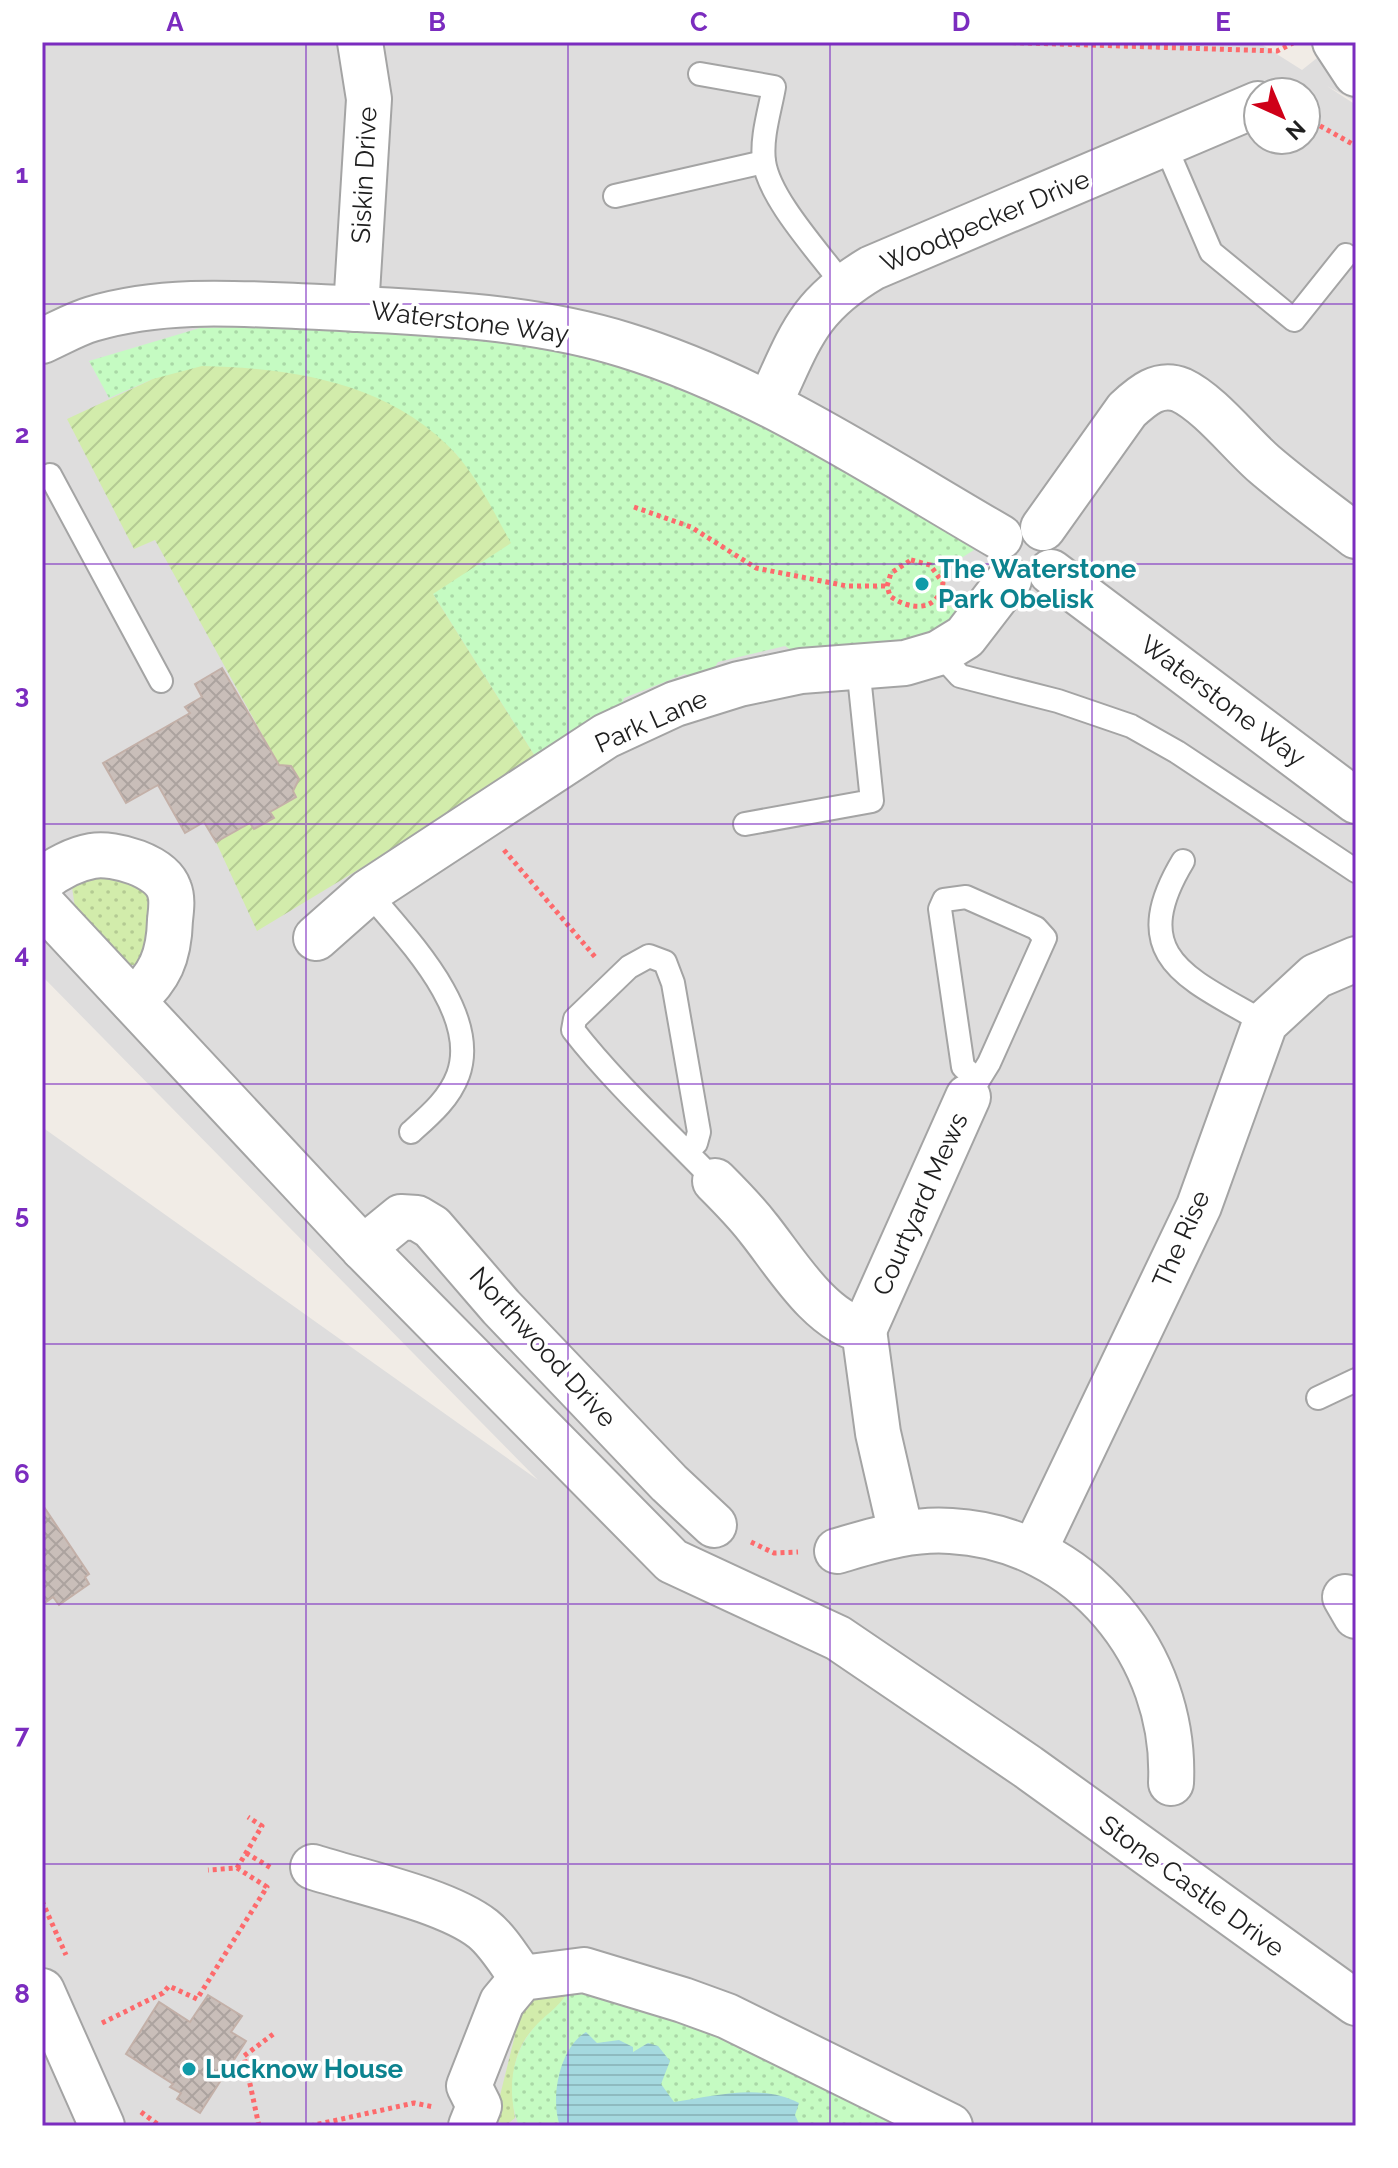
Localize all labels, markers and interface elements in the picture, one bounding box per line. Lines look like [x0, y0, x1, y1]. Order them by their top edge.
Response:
text: A [166, 7, 184, 37]
text: B [428, 7, 446, 37]
text: C [690, 7, 708, 37]
text: D [952, 7, 970, 37]
text: E [1215, 7, 1231, 37]
north arrow [1242, 76, 1322, 156]
street label: Siskin Drive [345, 106, 383, 244]
text: N [1281, 115, 1311, 146]
text: 1 [16, 159, 29, 189]
street label: Woodpecker Drive [876, 163, 1094, 279]
street label: Waterstone Way [369, 295, 571, 349]
text: 2 [15, 419, 29, 449]
place label: The Waterstone Park Obelisk [938, 554, 1137, 614]
marker: The Waterstone Park Obelisk [913, 575, 931, 593]
street label: Waterstone Way [1134, 629, 1312, 773]
text: 3 [15, 679, 29, 709]
street label: Park Lane [590, 683, 712, 759]
text: 4 [15, 939, 29, 969]
street label: Courtyard Mews [866, 1108, 974, 1300]
street label: The Rise [1146, 1186, 1216, 1292]
text: 5 [15, 1199, 29, 1229]
street label: Northwood Drive [463, 1261, 623, 1433]
text: 6 [14, 1459, 30, 1489]
text: 7 [15, 1719, 30, 1749]
street label: Stone Castle Drive [1094, 1809, 1290, 1963]
text: 8 [14, 1979, 30, 2009]
place label: Lucknow House [205, 2054, 404, 2084]
marker: Lucknow House [180, 2060, 198, 2078]

